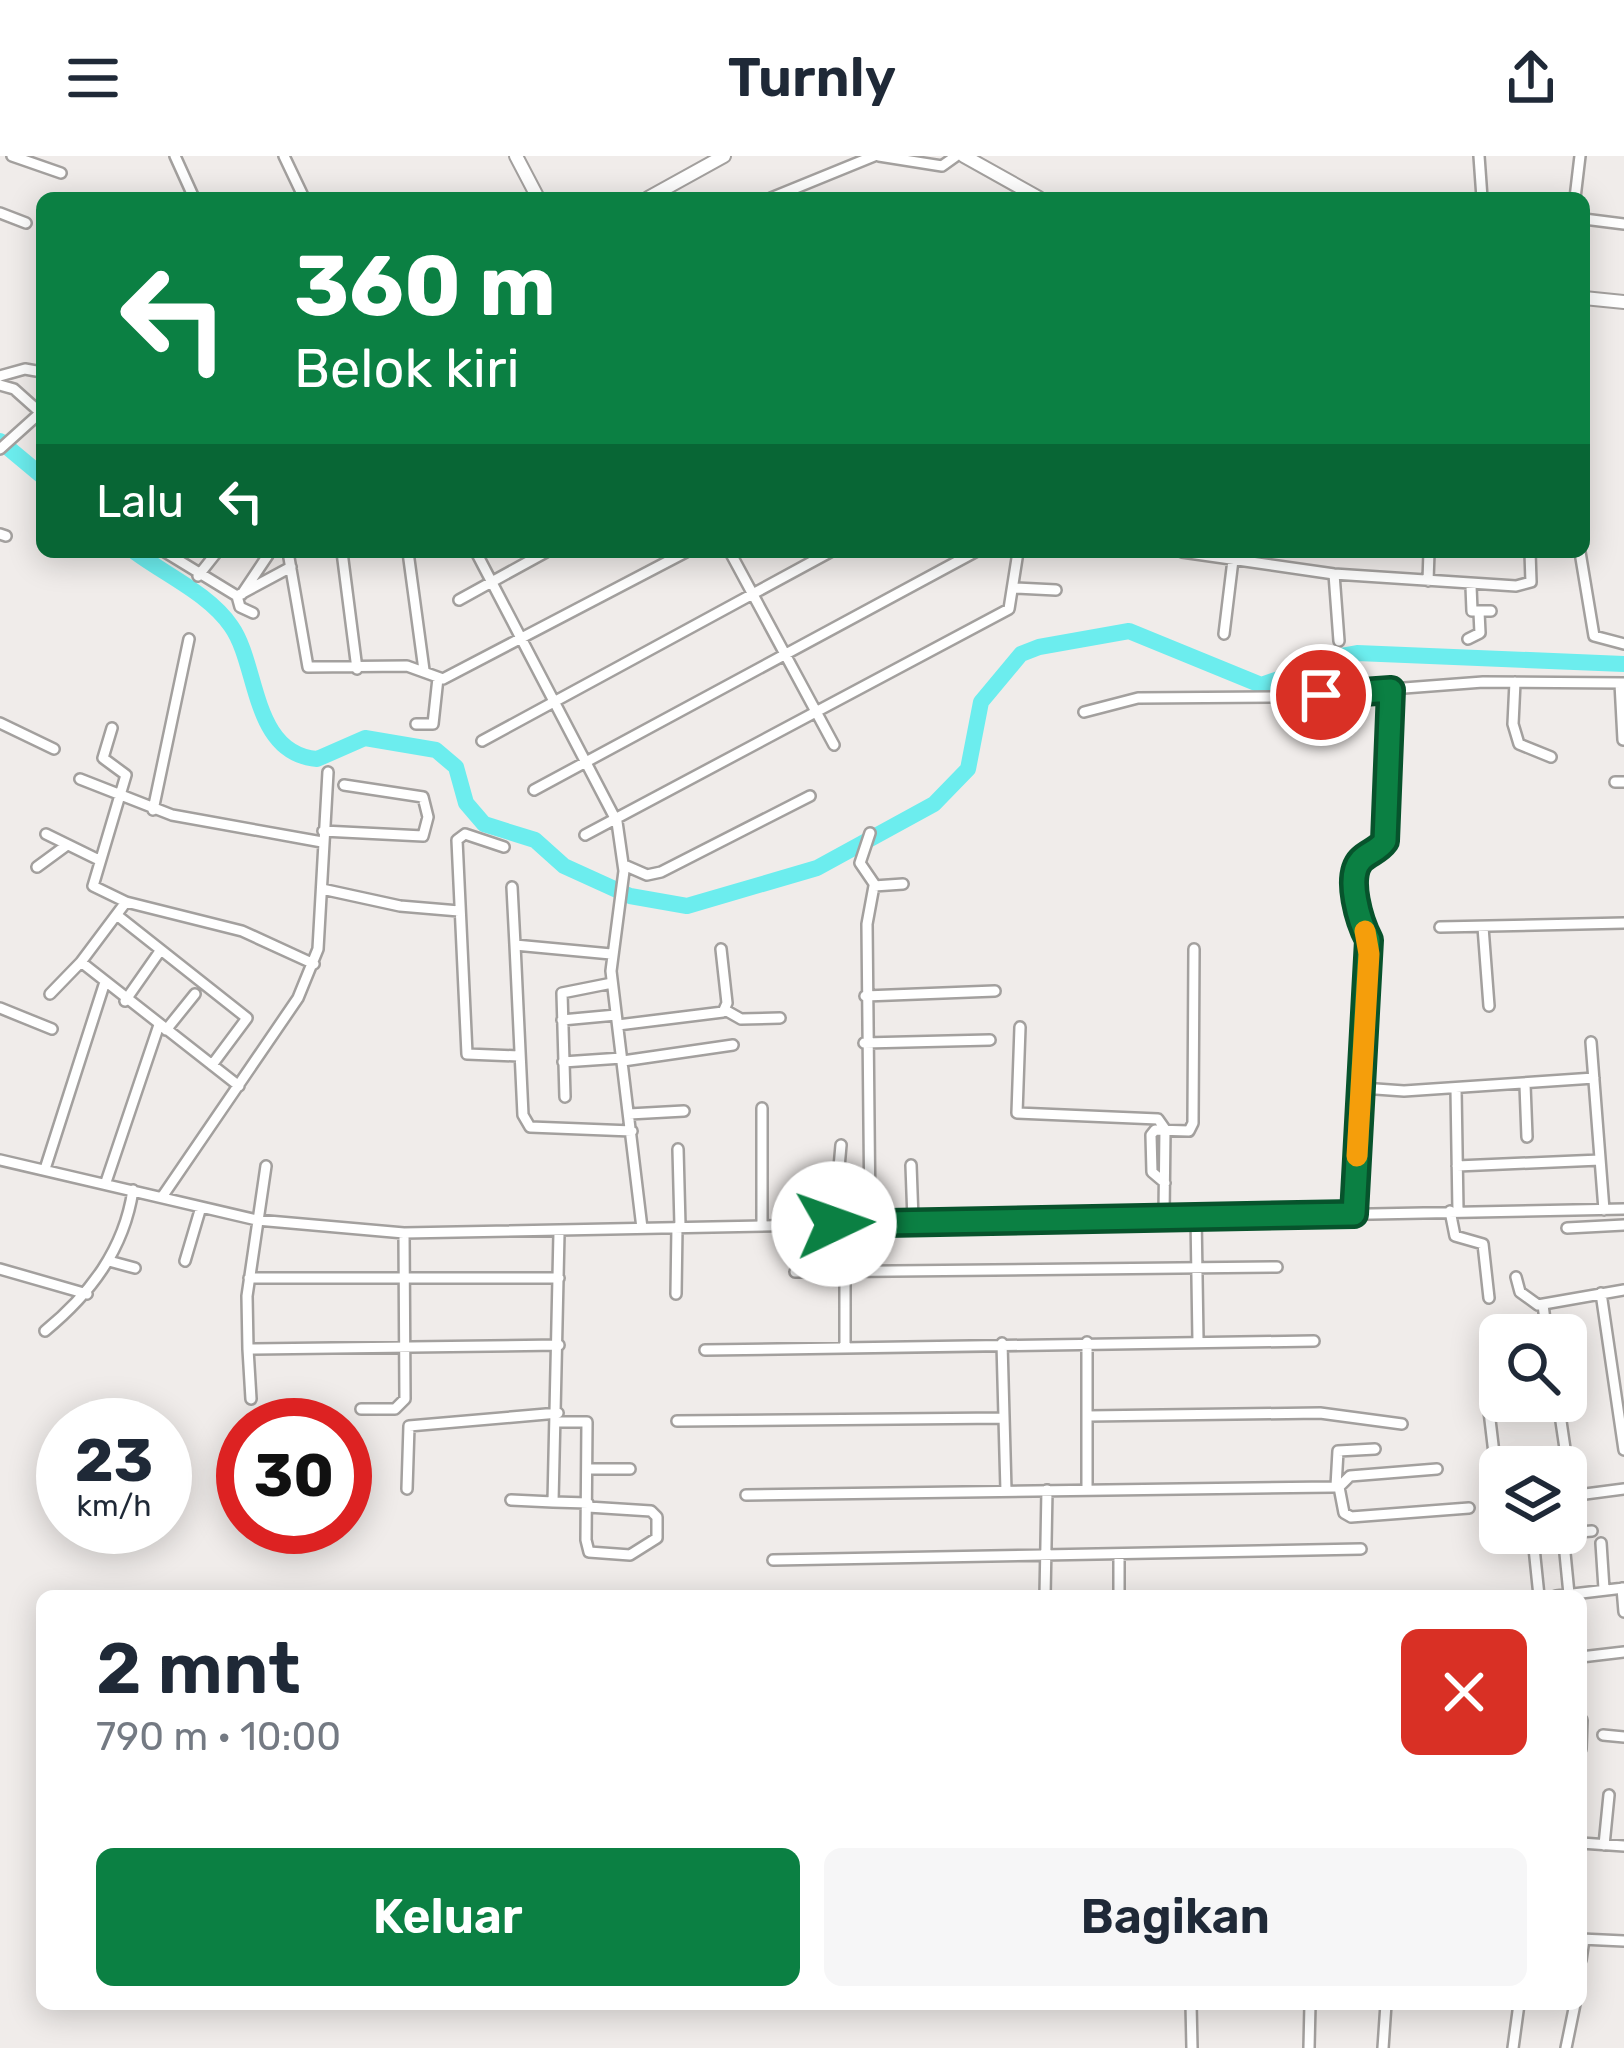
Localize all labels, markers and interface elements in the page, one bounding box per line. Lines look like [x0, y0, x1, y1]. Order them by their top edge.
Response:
icon: menu [60, 45, 126, 111]
icon: share [1498, 45, 1564, 111]
text: Turnly [728, 46, 896, 110]
text: 360 m [294, 236, 556, 336]
icon: left [96, 240, 252, 396]
text: Belok kiri [294, 337, 520, 401]
icon: left [208, 468, 274, 534]
text: Lalu [96, 475, 184, 528]
pin [1270, 644, 1372, 746]
icon: arrive [1288, 662, 1354, 728]
position arrow [771, 1161, 897, 1287]
map controls [1479, 1314, 1587, 1554]
button: search [1479, 1314, 1587, 1422]
speed limit sign: 30 [216, 1398, 372, 1554]
text: 23 [75, 1425, 153, 1496]
button: layers [1479, 1446, 1587, 1554]
text: km/h [77, 1488, 151, 1524]
text: 2 mnt [96, 1626, 300, 1711]
button: close [1401, 1629, 1527, 1755]
text: 790 m · 10:00 [96, 1714, 341, 1760]
button: Keluar [96, 1848, 800, 1986]
button: Bagikan [824, 1848, 1527, 1986]

